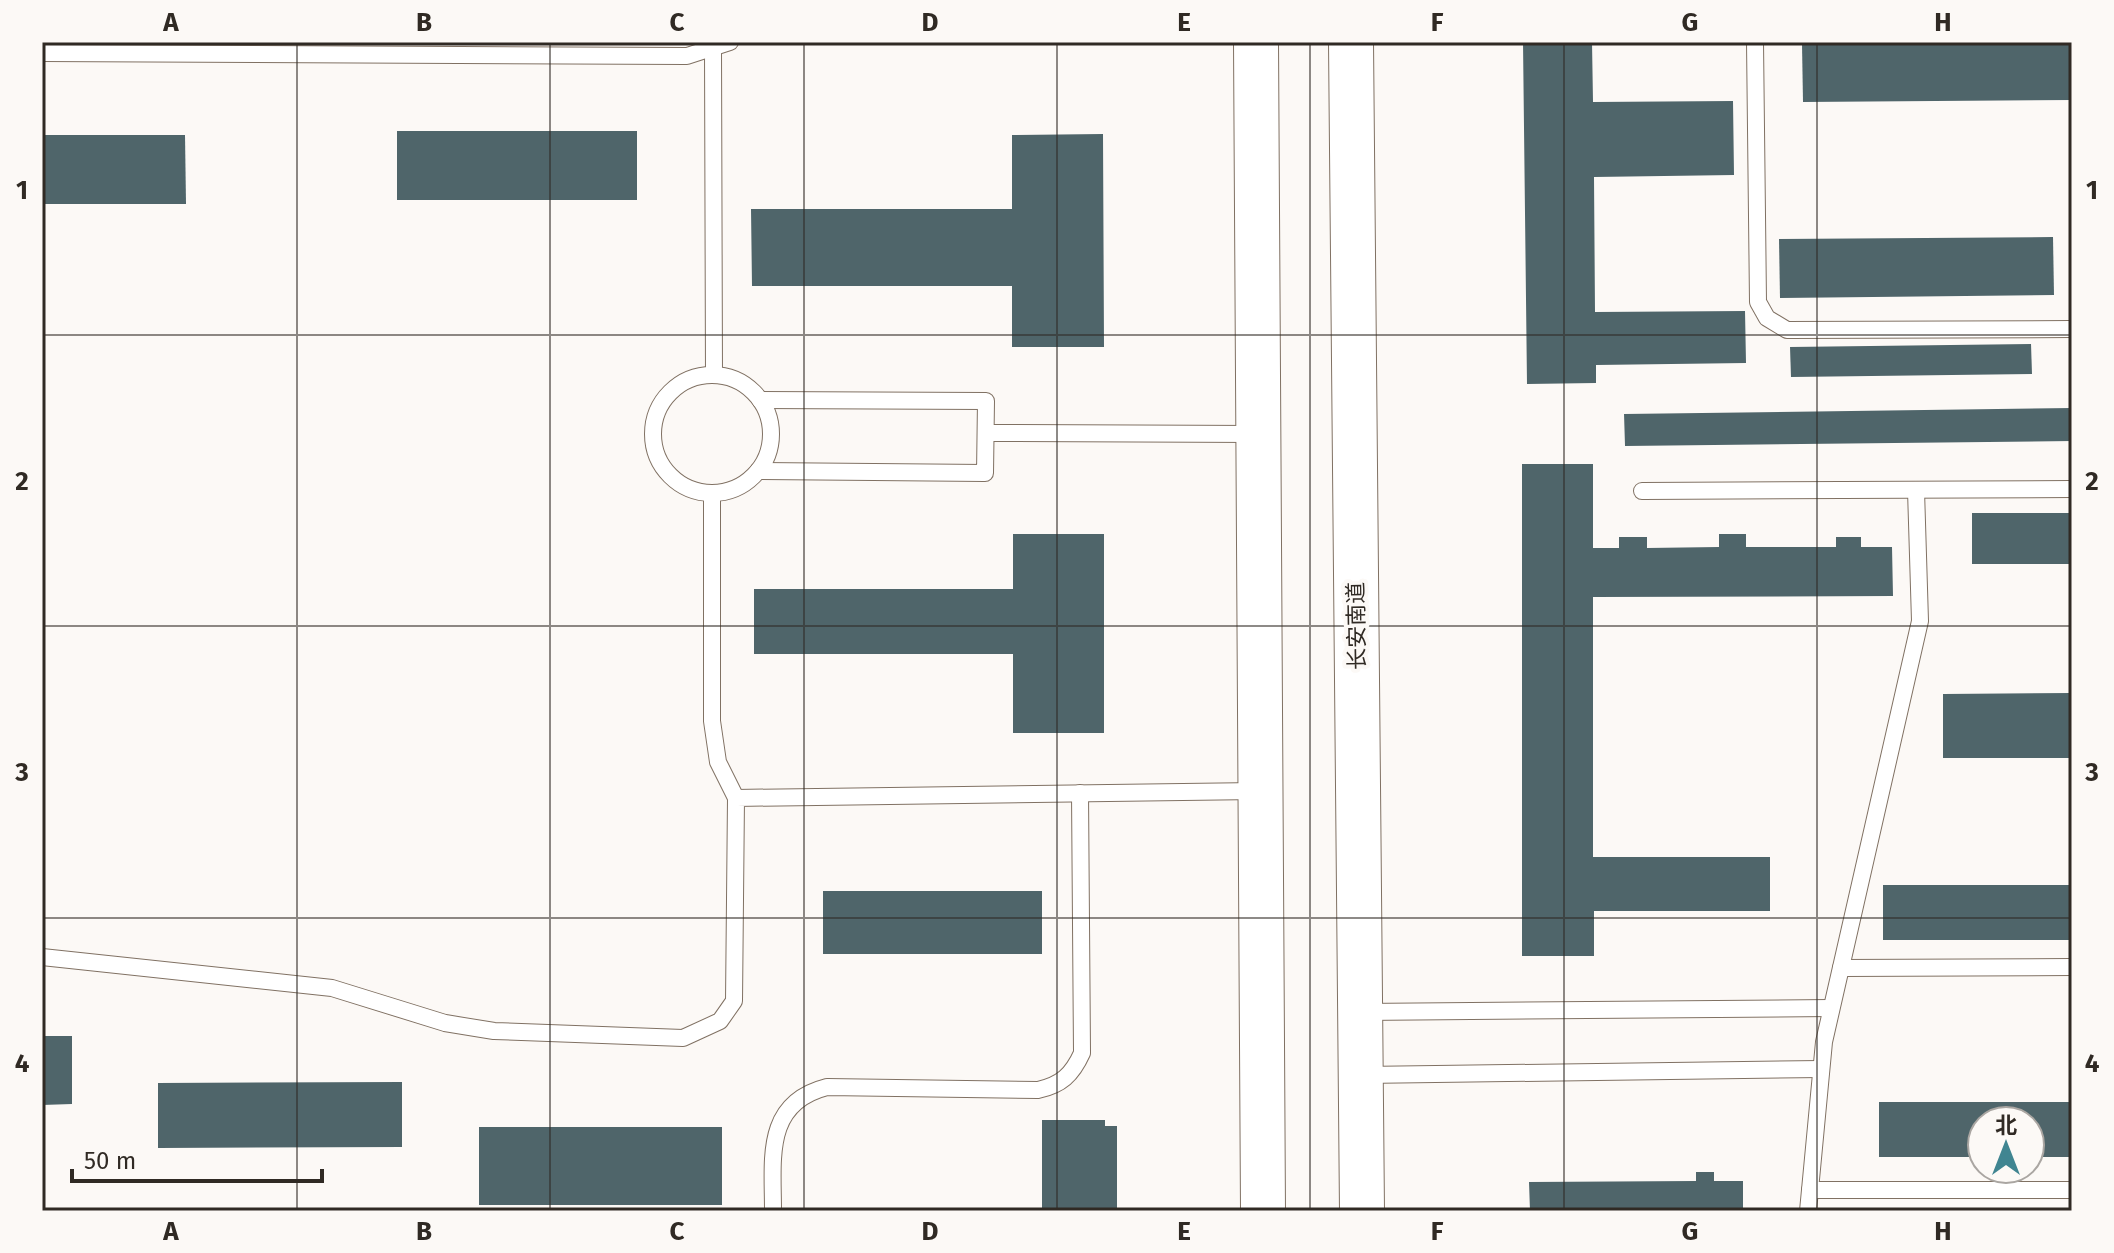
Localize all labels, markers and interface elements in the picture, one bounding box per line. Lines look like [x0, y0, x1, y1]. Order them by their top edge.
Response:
text: A [162, 7, 179, 38]
text: B [416, 7, 432, 38]
text: C [670, 7, 685, 38]
text: D [922, 7, 939, 38]
text: E [1177, 7, 1191, 38]
text: F [1431, 7, 1444, 38]
text: G [1682, 7, 1698, 38]
text: H [1934, 7, 1952, 38]
text: 1 [16, 175, 28, 206]
text: 1 [2086, 175, 2098, 206]
text: 2 [15, 466, 29, 497]
text: 2 [2085, 466, 2099, 497]
street label: 长安南道 [1342, 582, 1371, 670]
text: 3 [14, 757, 29, 788]
text: 3 [2084, 757, 2099, 788]
text: 4 [15, 1048, 30, 1079]
text: 4 [2085, 1048, 2100, 1079]
north arrow [1966, 1105, 2046, 1185]
text: 北 [1995, 1112, 2017, 1139]
scale bar [72, 1133, 322, 1183]
text: 50 m [84, 1147, 136, 1175]
text: A [162, 1216, 179, 1247]
text: B [416, 1216, 432, 1247]
text: C [670, 1216, 685, 1247]
text: D [922, 1216, 939, 1247]
text: E [1177, 1216, 1191, 1247]
text: F [1431, 1216, 1444, 1247]
text: G [1682, 1216, 1698, 1247]
text: H [1934, 1216, 1952, 1247]

